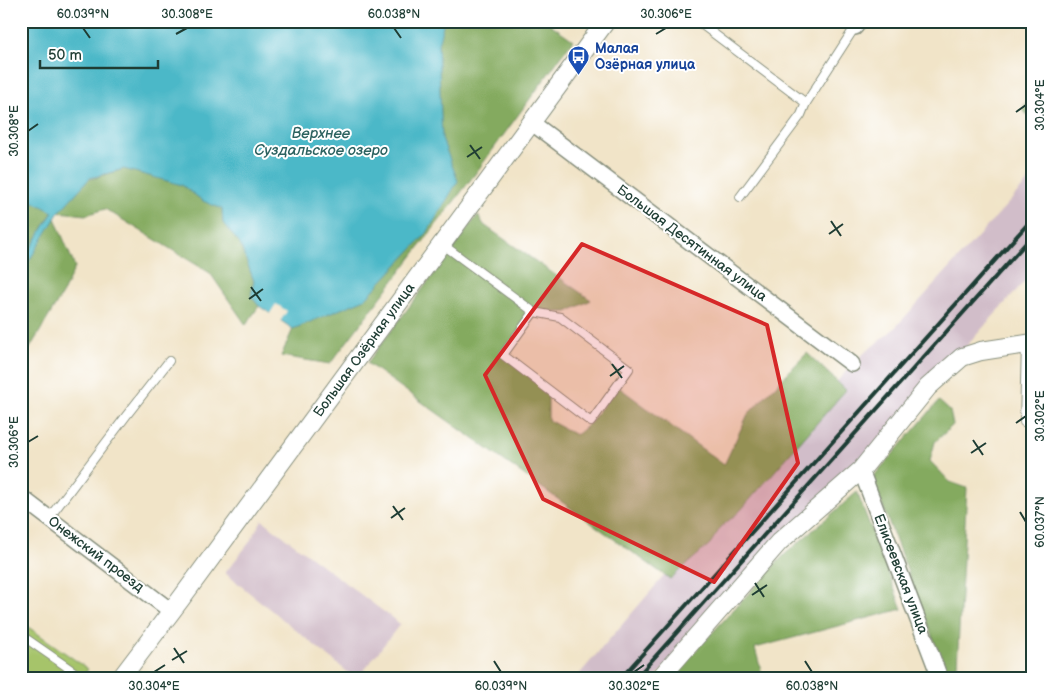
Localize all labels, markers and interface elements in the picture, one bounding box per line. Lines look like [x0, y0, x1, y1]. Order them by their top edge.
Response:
text: 60.039°N [57, 7, 109, 22]
text: 30.308°E [161, 7, 213, 22]
text: 60.038°N [368, 7, 420, 22]
text: 30.306°E [640, 7, 692, 22]
scale bar [40, 38, 158, 70]
place label: Малая Озёрная улица [595, 40, 696, 73]
bus stop icon: Малая Озёрная улица [567, 44, 591, 75]
text: 50 m [48, 46, 82, 65]
text: 30.304°E [1033, 79, 1048, 131]
text: 30.308°E [7, 105, 22, 157]
water label: Верхнее Суздальское озеро [254, 124, 388, 160]
street label: Большая Десятинная улица [614, 181, 771, 305]
street label: Большая Озёрная улица [310, 279, 419, 420]
text: 30.302°E [1033, 390, 1048, 442]
text: 30.306°E [7, 416, 22, 468]
text: 60.037°N [1033, 496, 1048, 548]
street label: Онежский проезд [45, 512, 148, 596]
street label: Елисеевская улица [870, 512, 932, 637]
text: 30.304°E [128, 679, 180, 694]
text: 60.039°N [475, 679, 527, 694]
text: 30.302°E [608, 679, 660, 694]
text: 60.038°N [786, 679, 838, 694]

